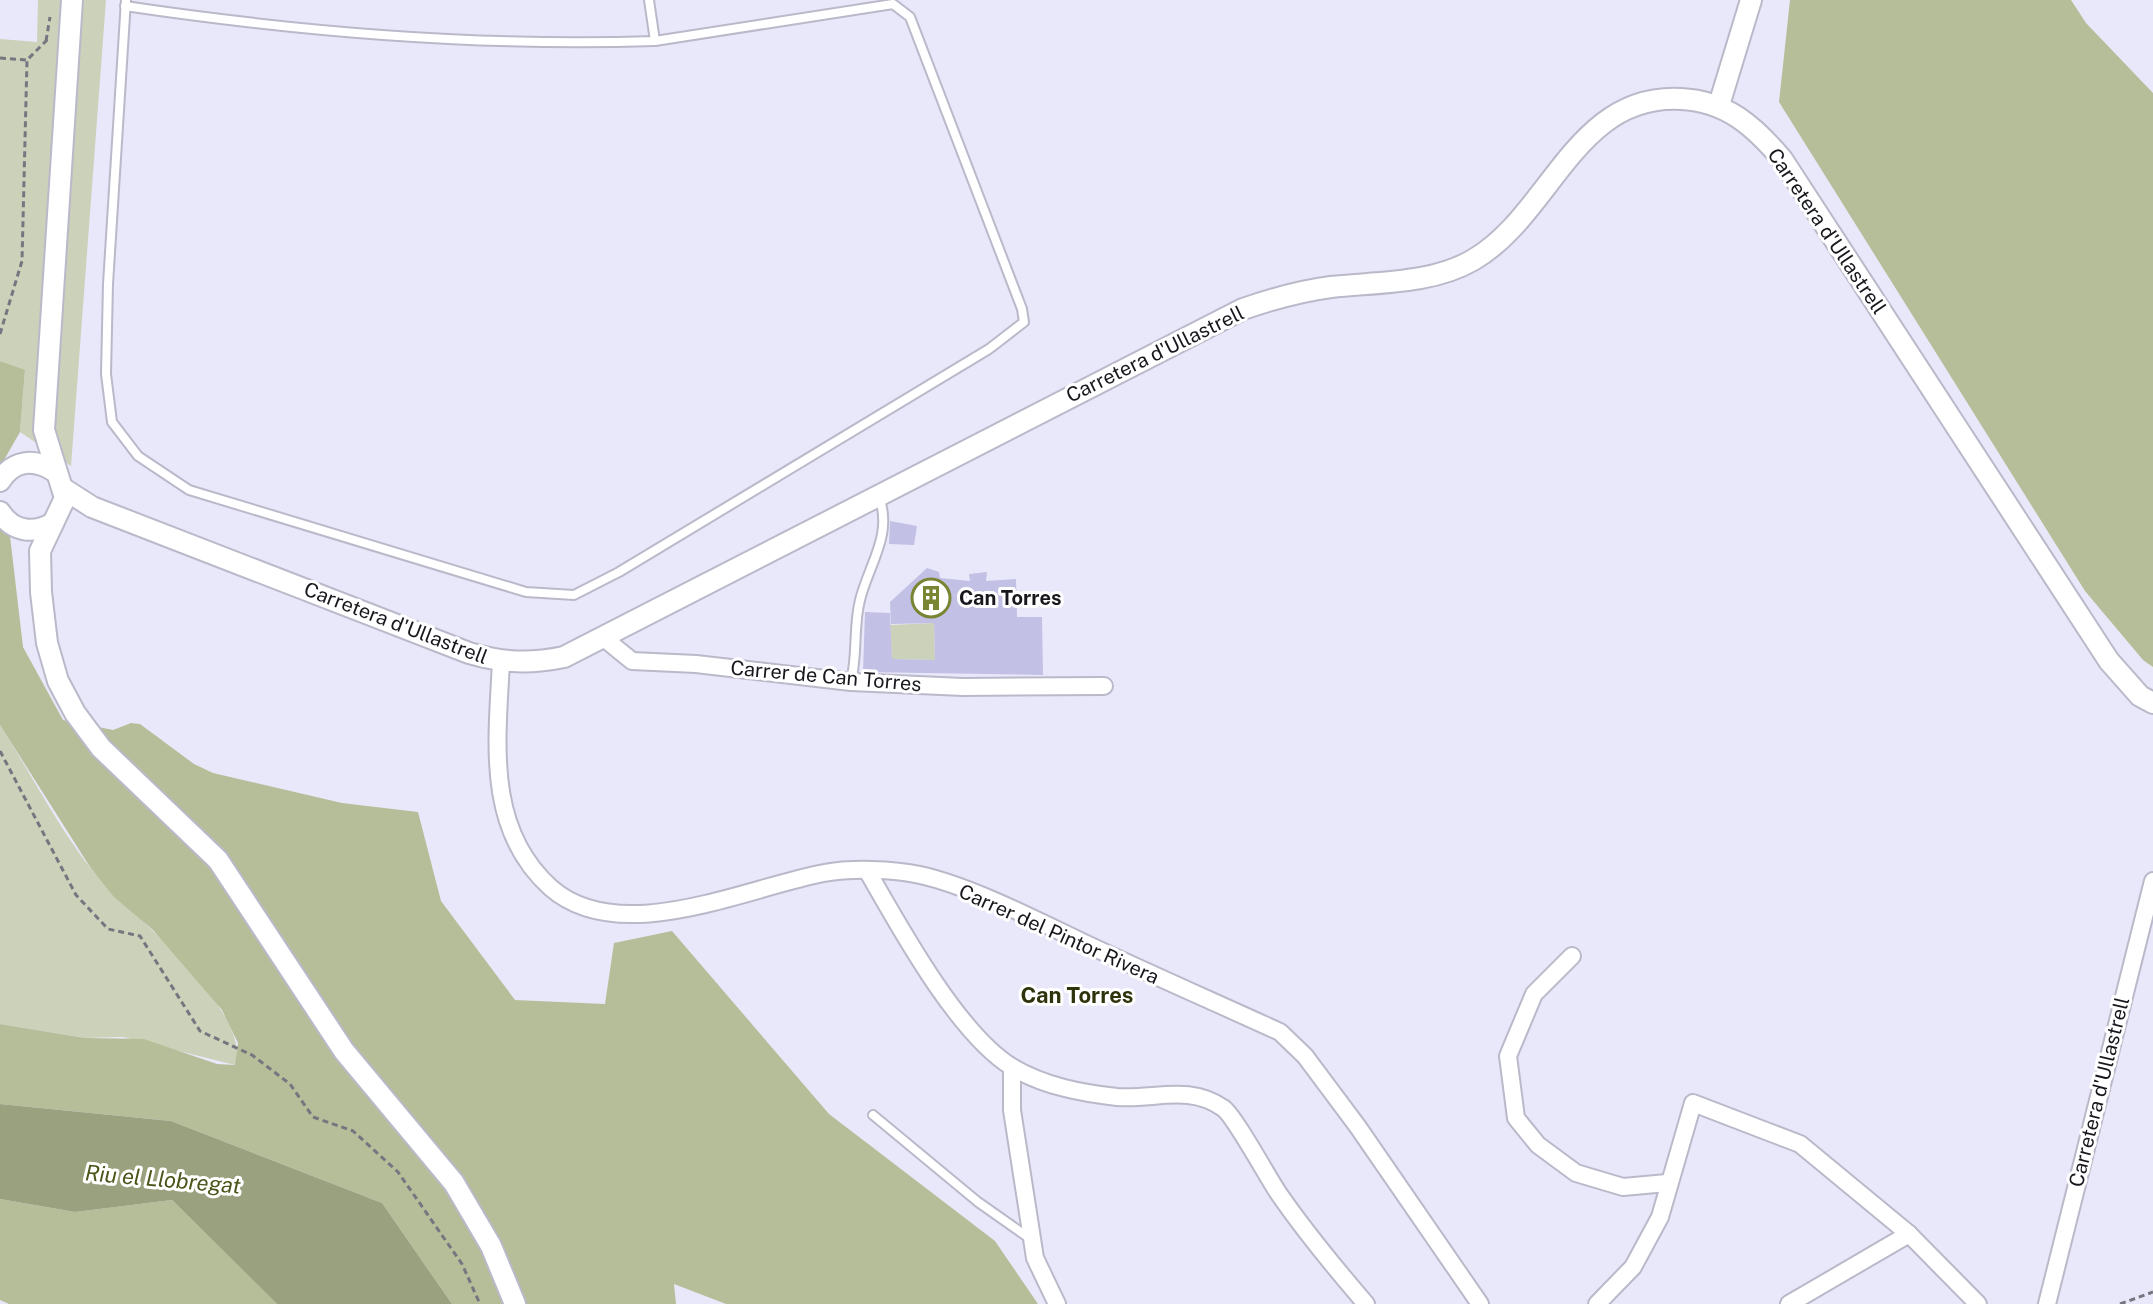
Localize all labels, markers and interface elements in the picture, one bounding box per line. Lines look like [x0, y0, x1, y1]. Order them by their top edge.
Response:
street label: Carretera d'Ullastrell [1763, 144, 1891, 318]
street label: Carretera d'Ullastrell [1062, 300, 1248, 408]
street label: Carretera d'Ullastrell [301, 577, 491, 669]
building icon: Can Torres [910, 577, 952, 619]
place label: Can Torres [959, 586, 1062, 610]
street label: Carrer de Can Torres [729, 656, 923, 696]
street label: Carrer del Pintor Rivera [955, 879, 1163, 989]
district label: Can Torres [1021, 982, 1133, 1008]
street label: Carretera d'Ullastrell [2064, 995, 2134, 1189]
water label: Riu el Llobregat [84, 1159, 243, 1199]

